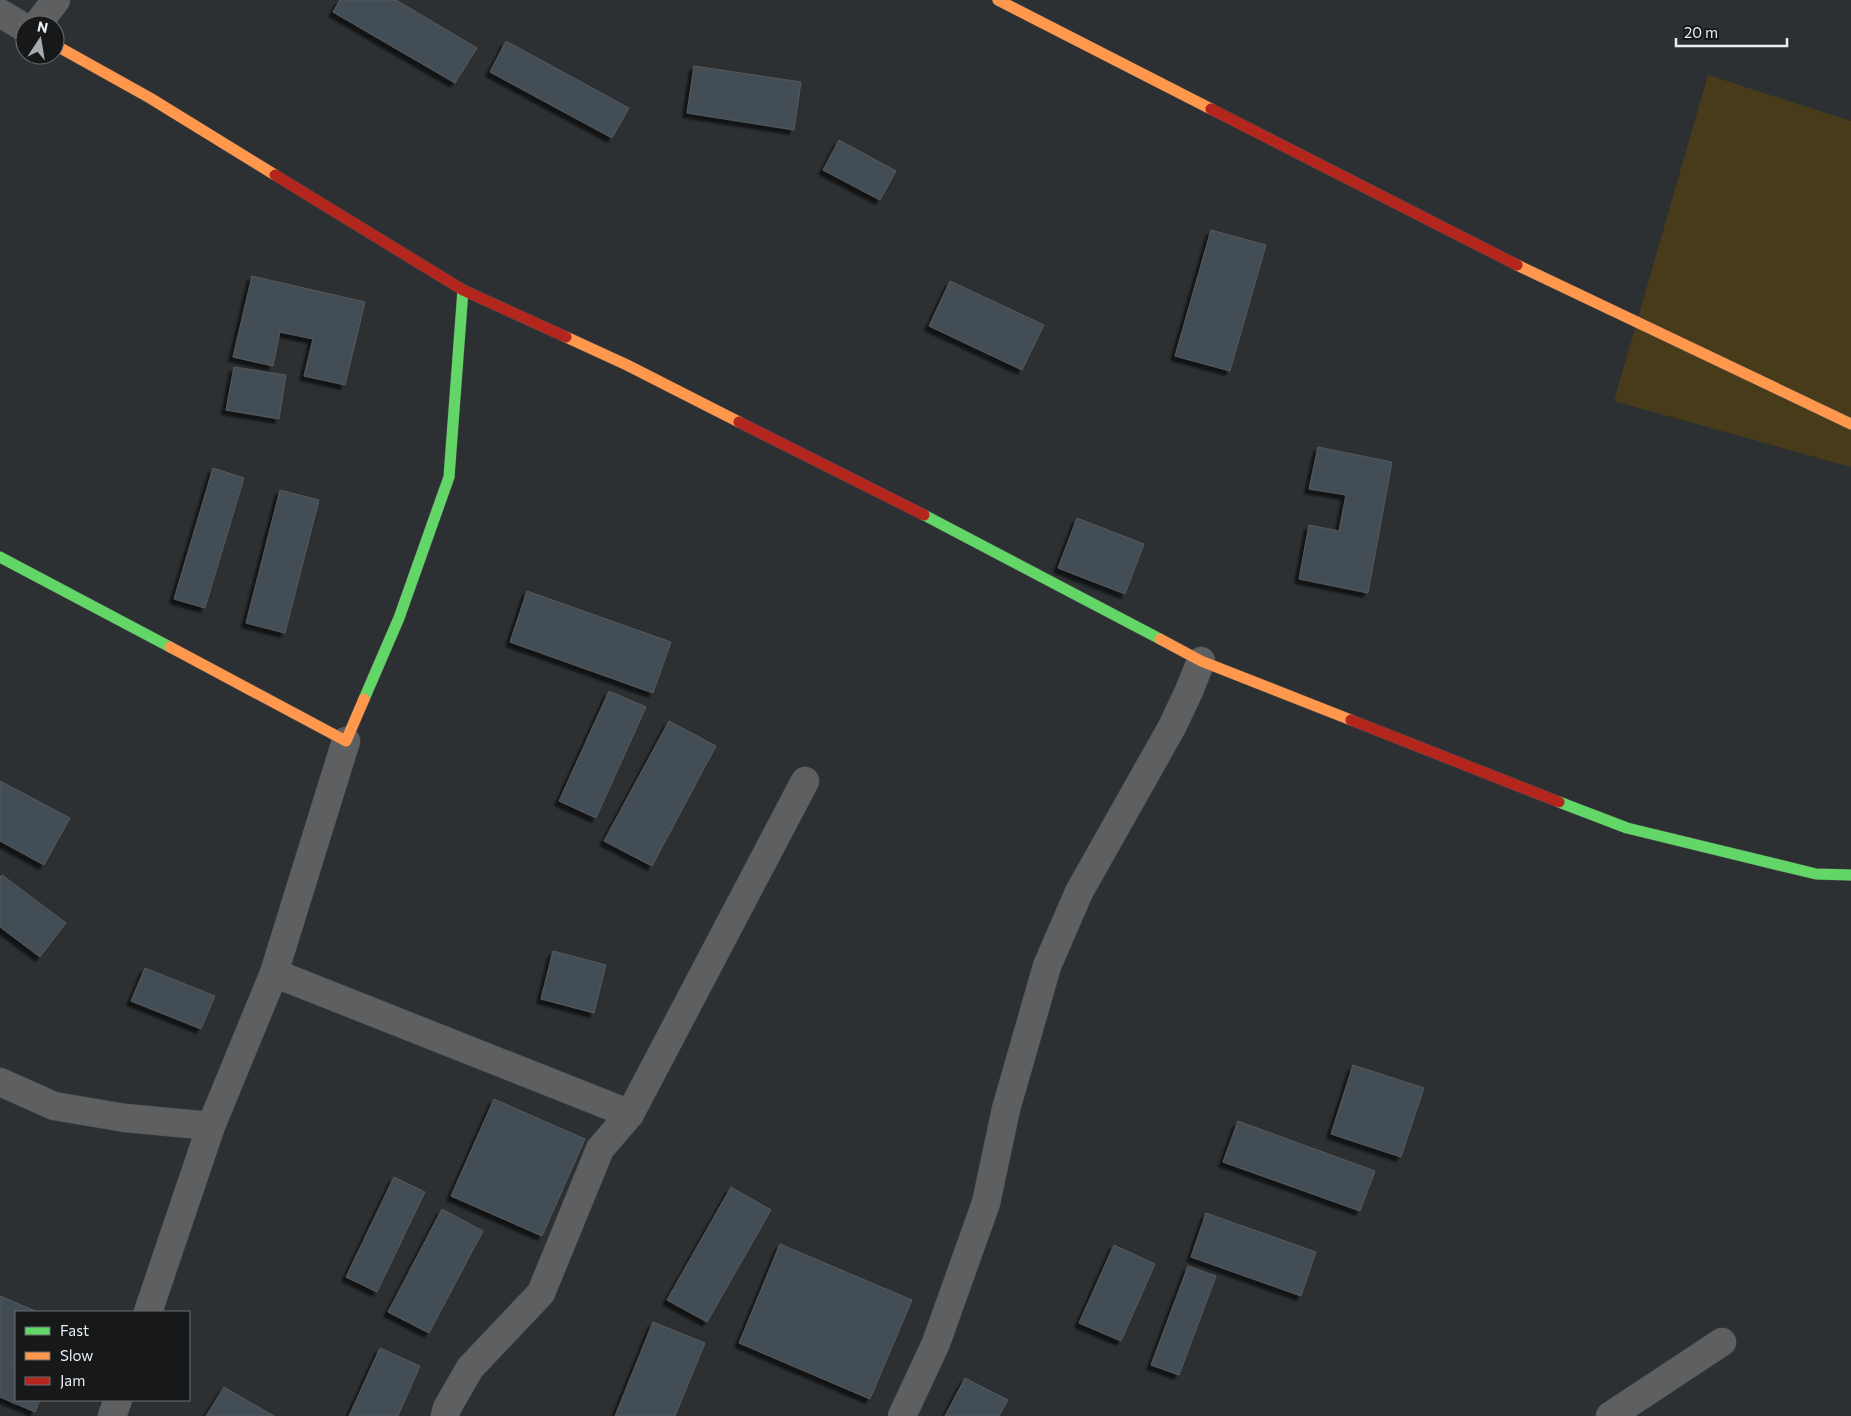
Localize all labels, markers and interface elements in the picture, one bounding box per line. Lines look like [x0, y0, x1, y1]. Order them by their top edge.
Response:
north arrow [15, 15, 65, 65]
scale bar [1676, 15, 1787, 47]
text: N [36, 17, 50, 36]
text: 20 m [1684, 23, 1718, 41]
legend [15, 1311, 190, 1401]
text: Fast [60, 1321, 89, 1339]
text: Slow [60, 1346, 93, 1364]
text: Jam [60, 1371, 85, 1389]

